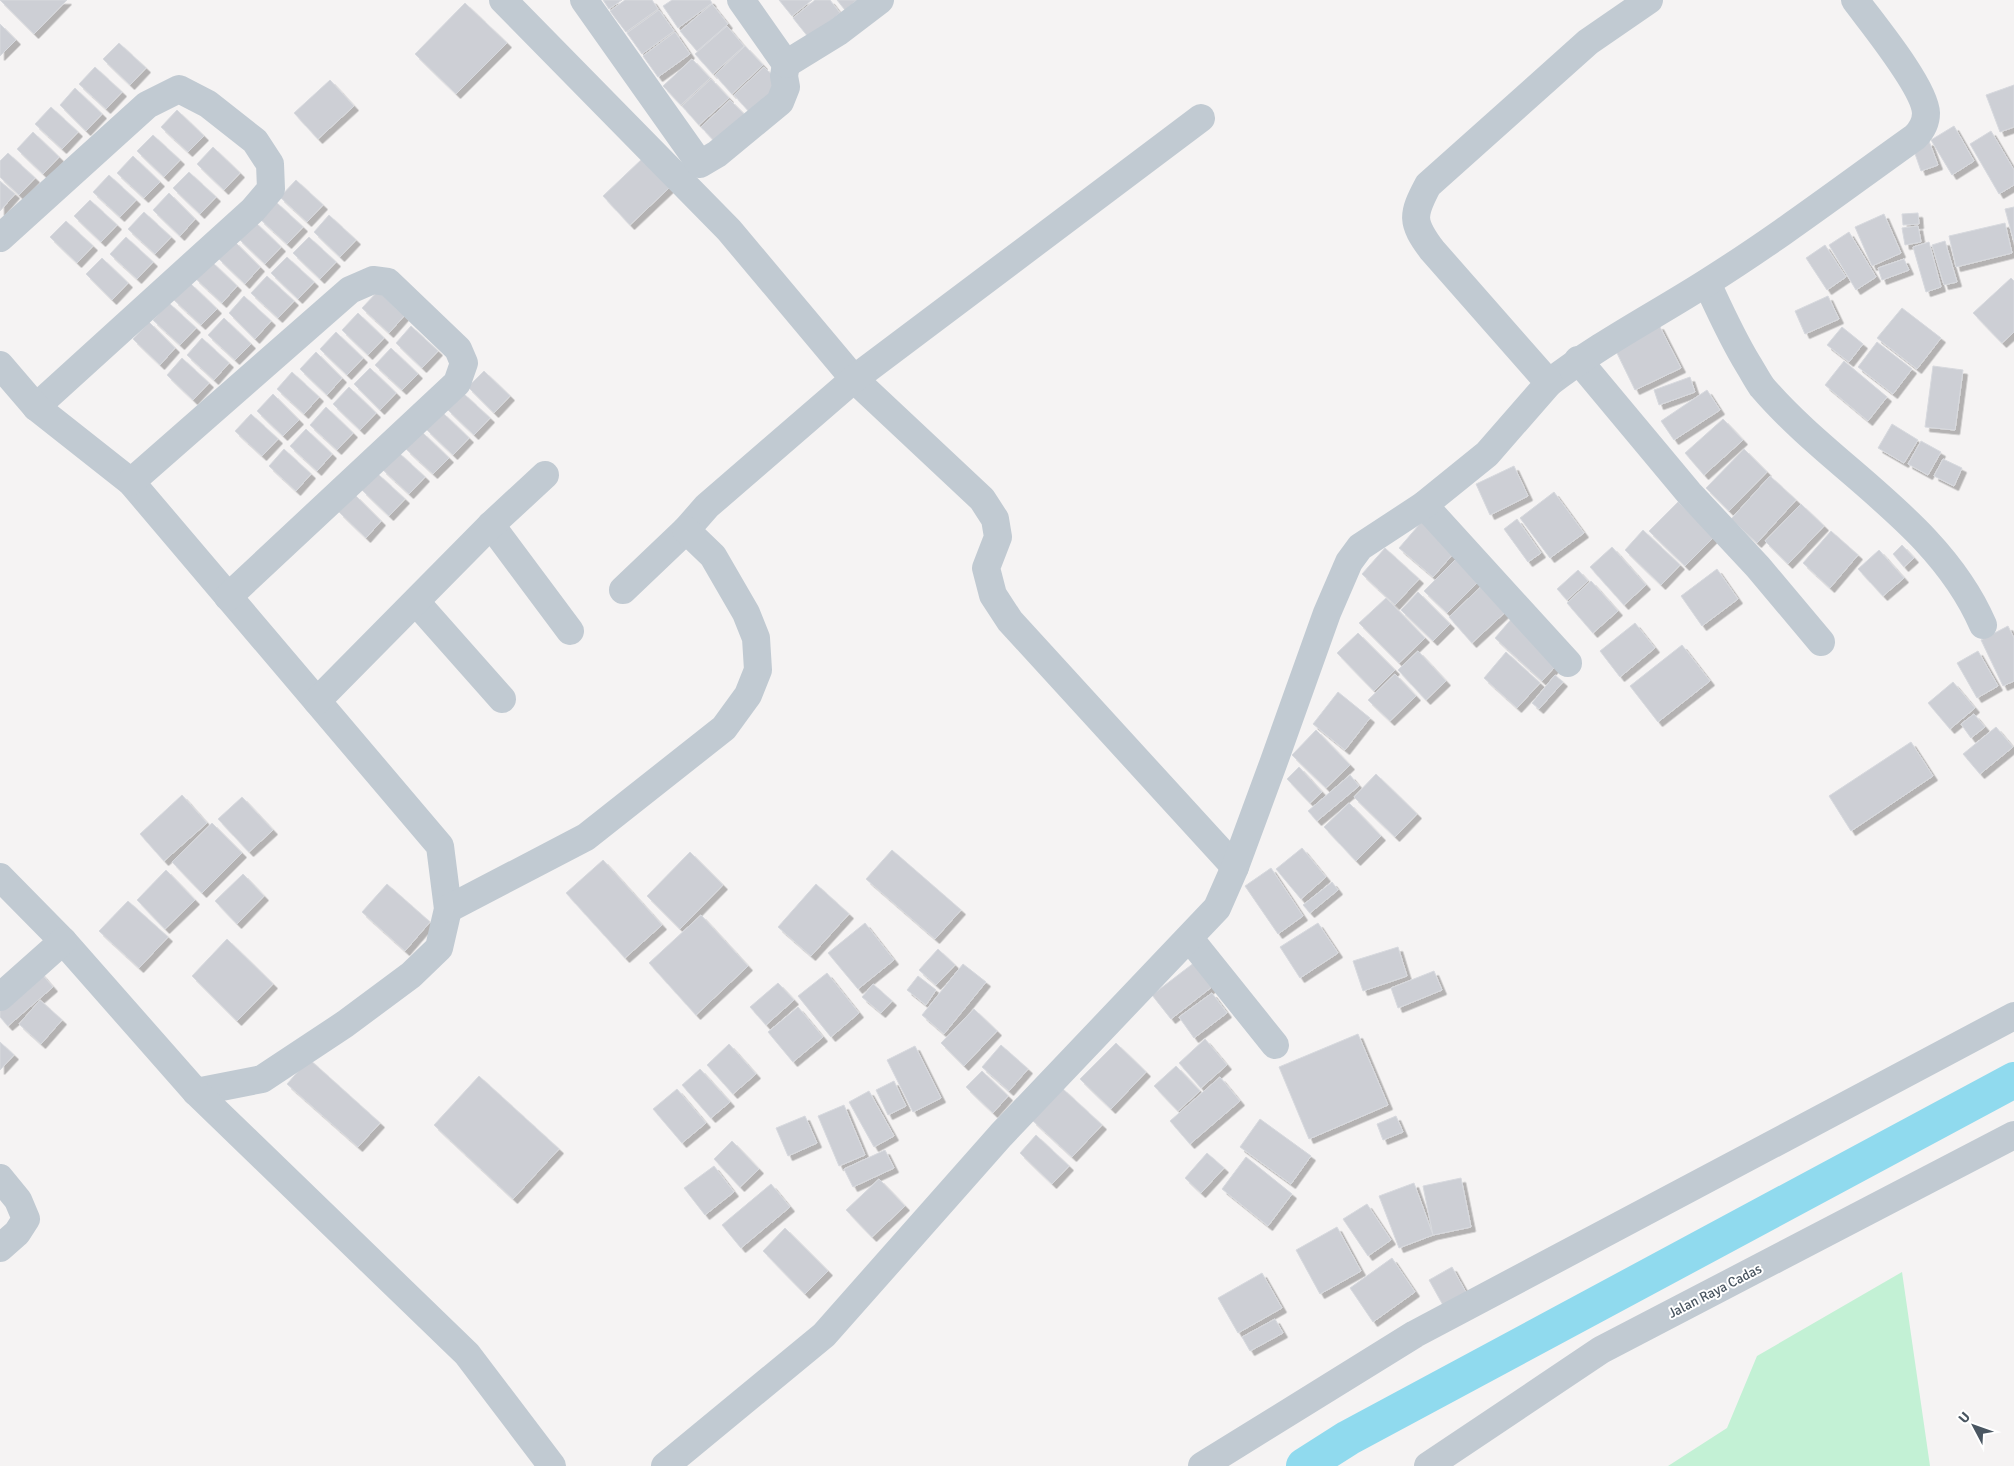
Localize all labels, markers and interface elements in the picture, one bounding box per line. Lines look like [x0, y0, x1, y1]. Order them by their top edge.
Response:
street label: Jalan Raya Cadas [1665, 1260, 1765, 1322]
north arrow [1949, 1401, 1999, 1451]
text: U [1955, 1409, 1974, 1427]

